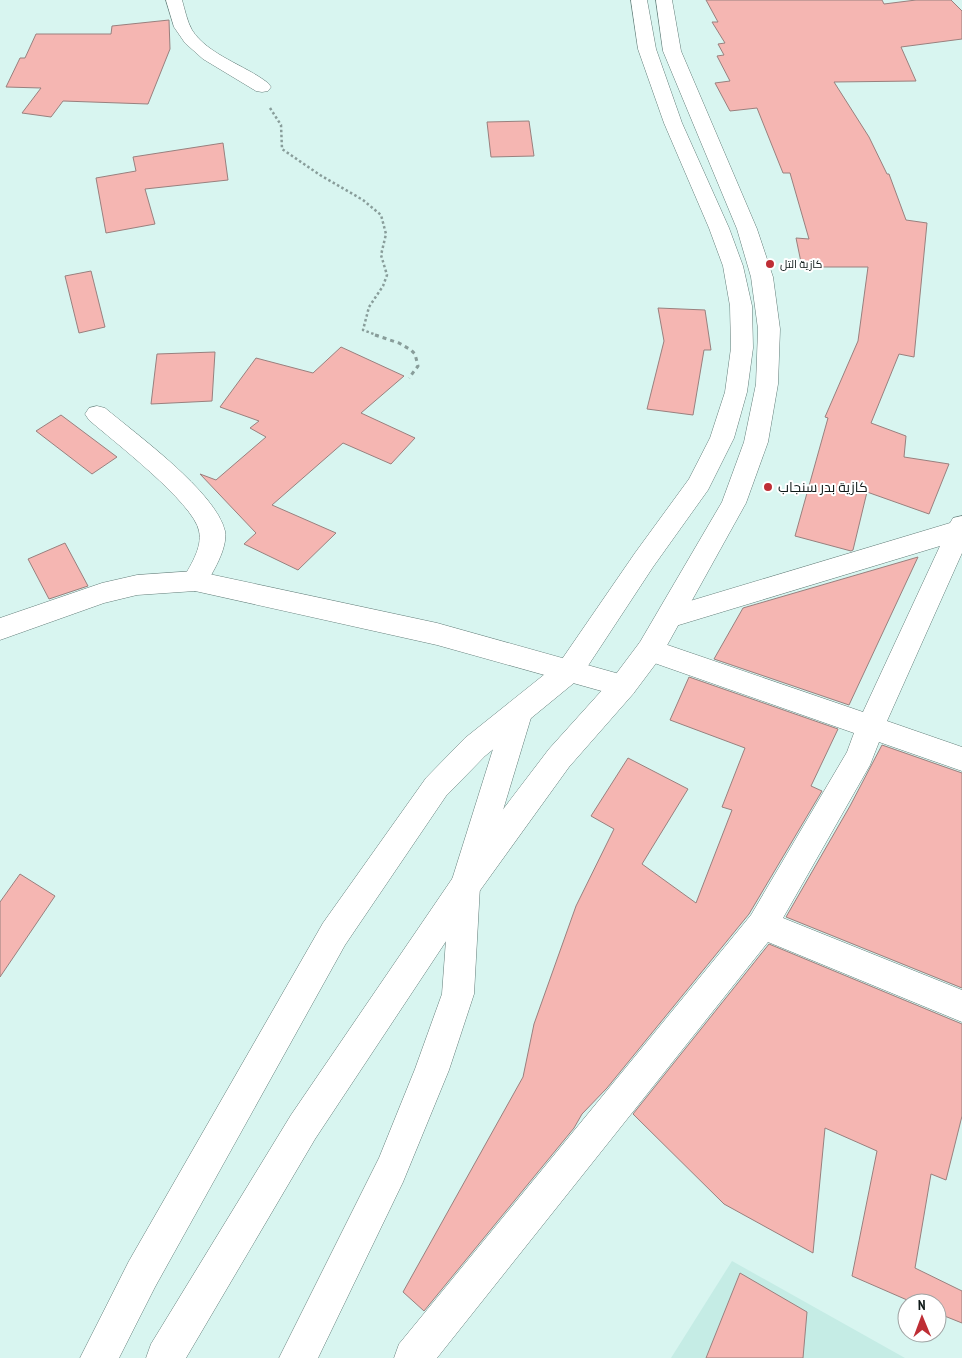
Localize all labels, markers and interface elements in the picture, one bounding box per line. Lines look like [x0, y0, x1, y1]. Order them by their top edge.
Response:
place label: كازية التل [780, 257, 823, 271]
marker: كازية التل [764, 258, 776, 270]
place label: كازية بدر سنجاب [778, 478, 868, 496]
marker: كازية بدر سنجاب [762, 481, 774, 493]
north arrow [897, 1293, 947, 1343]
text: N [918, 1296, 926, 1314]

